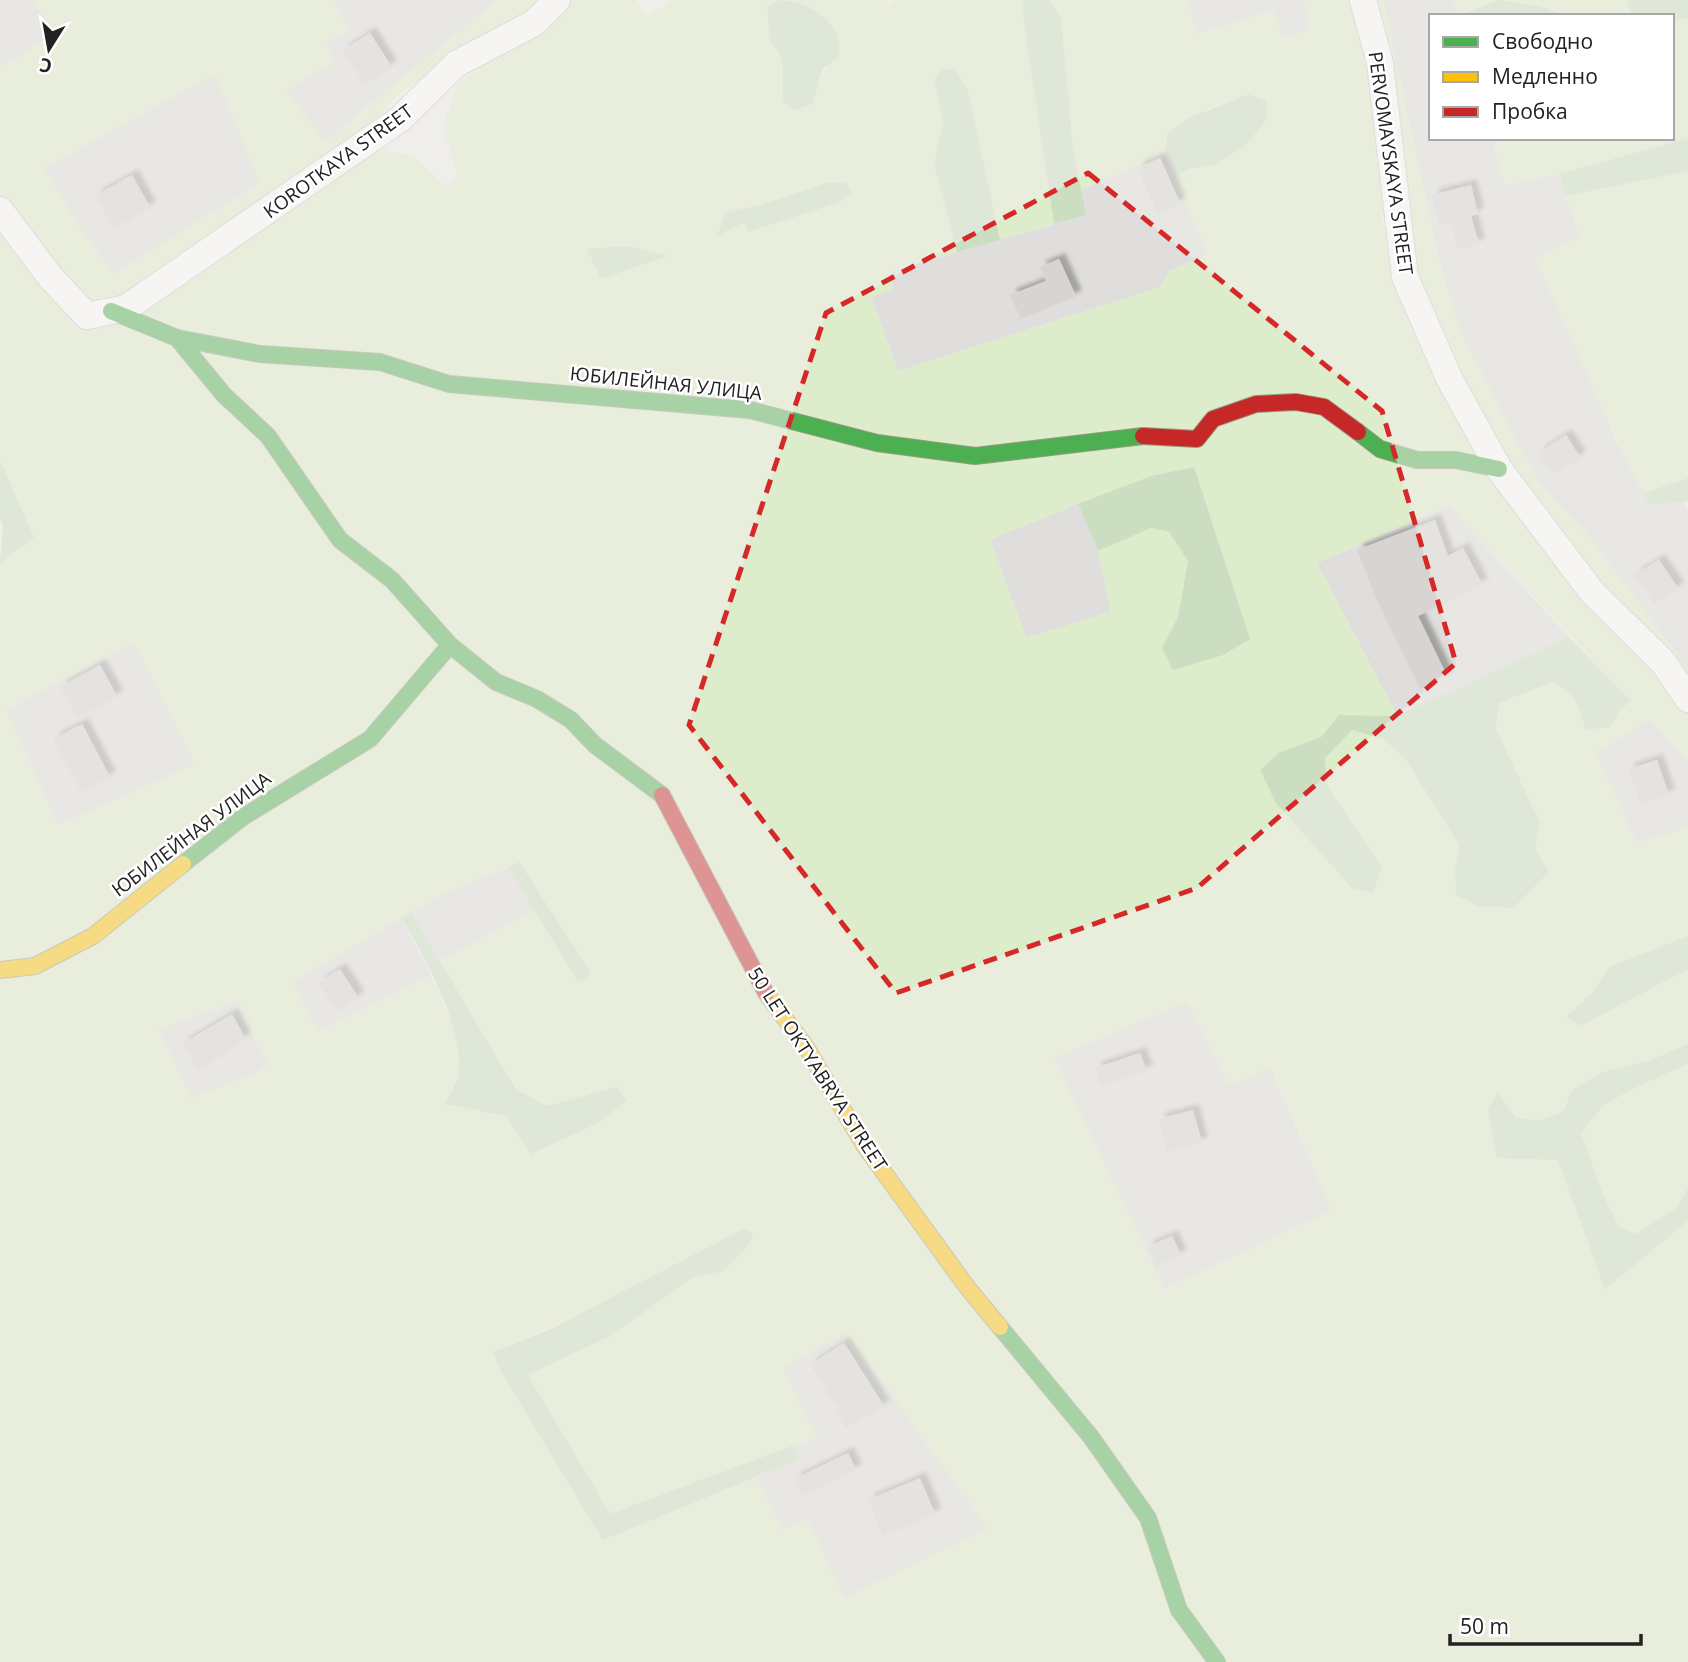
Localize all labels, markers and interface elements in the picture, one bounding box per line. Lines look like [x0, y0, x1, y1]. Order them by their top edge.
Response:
north arrow [14, 14, 84, 84]
legend [1429, 14, 1674, 140]
text: Свободно [1492, 27, 1593, 55]
street label: PERVOMAYSKAYA STREET [1362, 50, 1420, 277]
text: С [37, 52, 54, 80]
text: Медленно [1492, 62, 1598, 90]
text: Пробка [1492, 97, 1568, 125]
street label: KOROTKAYA STREET [258, 98, 418, 224]
street label: ЮБИЛЕЙНАЯ УЛИЦА [569, 360, 763, 406]
street label: ЮБИЛЕЙНАЯ УЛИЦА [106, 766, 276, 902]
street label: 50 LET OKTYABRYA STREET [742, 962, 894, 1176]
scale bar [1450, 1602, 1641, 1646]
text: 50 m [1460, 1612, 1509, 1640]

